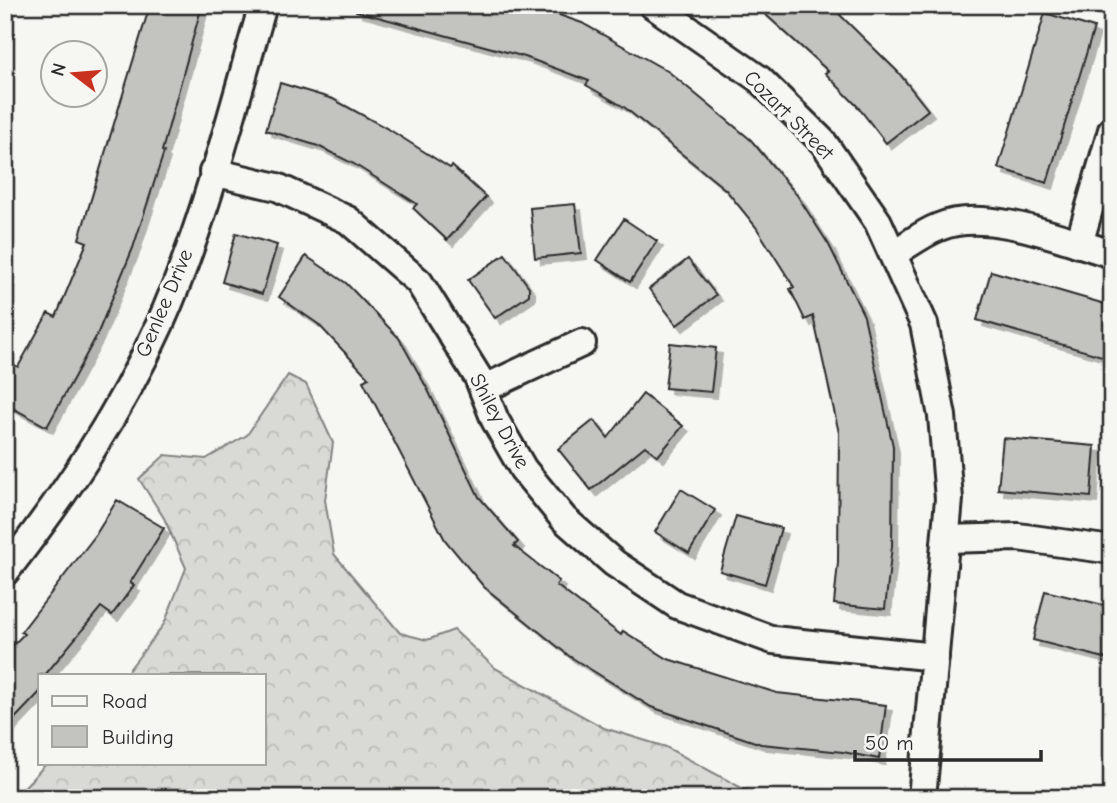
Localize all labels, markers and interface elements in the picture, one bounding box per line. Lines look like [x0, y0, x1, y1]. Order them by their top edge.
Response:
north arrow [38, 38, 108, 108]
text: N [46, 61, 71, 79]
street label: Cozart Street [739, 65, 839, 165]
street label: Genlee Drive [130, 245, 198, 361]
street label: Shiley Drive [465, 369, 535, 473]
legend [38, 674, 266, 764]
text: Road [102, 689, 147, 713]
scale bar [855, 719, 1040, 763]
text: Building [102, 725, 174, 749]
text: 50 m [865, 731, 914, 755]

